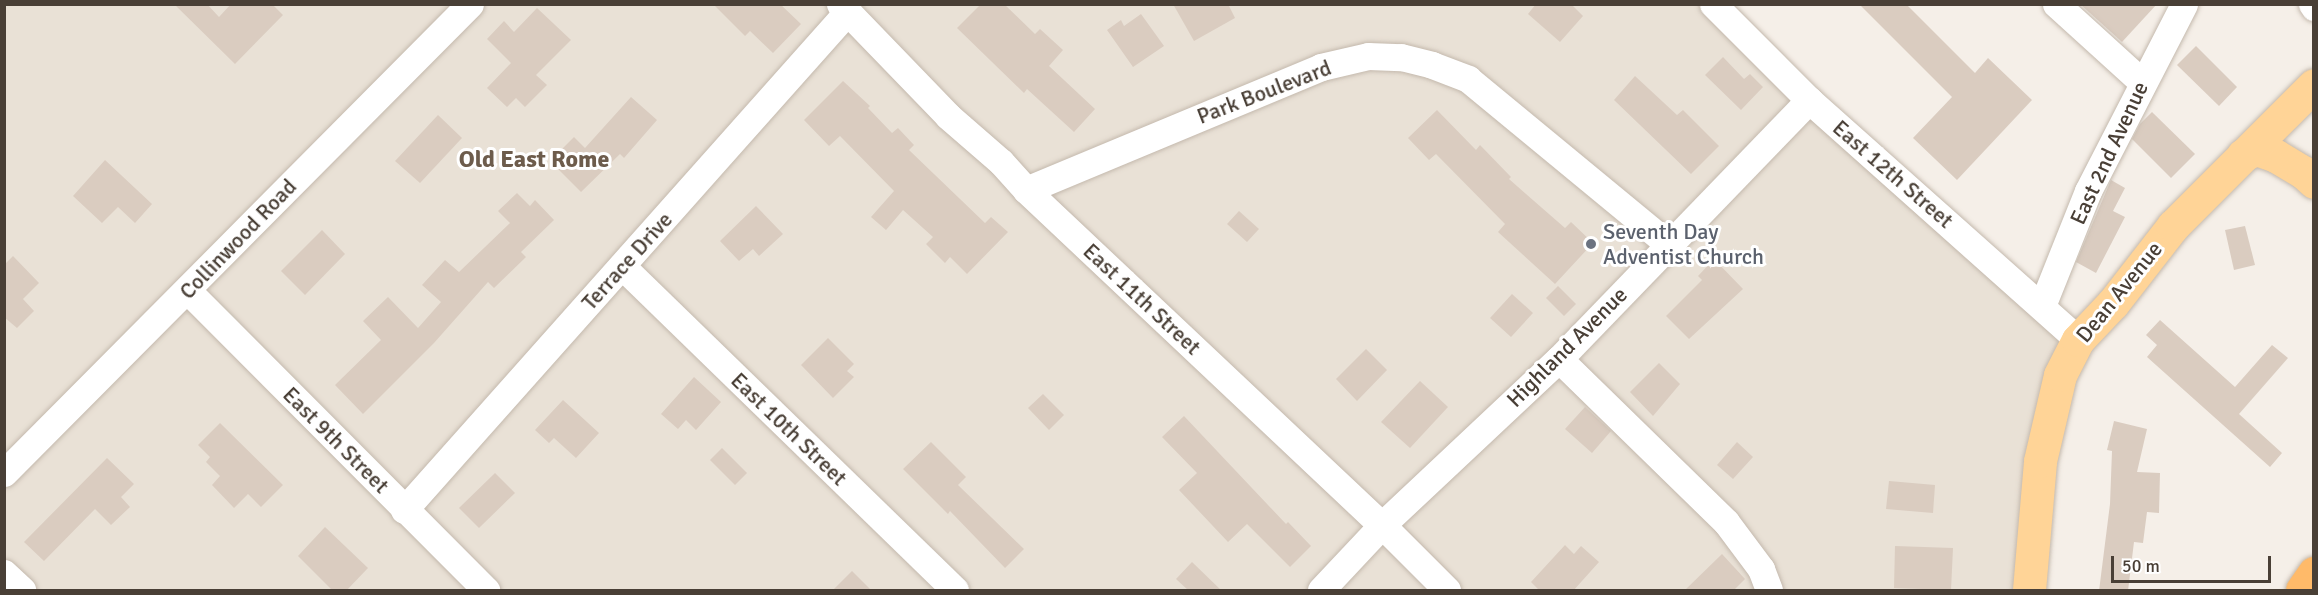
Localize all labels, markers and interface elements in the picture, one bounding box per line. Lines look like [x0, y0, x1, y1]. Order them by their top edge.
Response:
street label: Park Boulevard [1193, 54, 1335, 130]
street label: East 2nd Avenue [2064, 77, 2154, 229]
street label: East 12th Street [1827, 114, 1959, 234]
district label: Old East Rome [459, 146, 609, 174]
street label: Collinwood Road [174, 173, 302, 305]
street label: Terrace Drive [576, 207, 678, 315]
place label: Seventh Day Adventist Church [1603, 218, 1764, 270]
street label: Dean Avenue [2070, 236, 2168, 348]
marker: Seventh Day Adventist Church [1584, 237, 1598, 251]
street label: East 11th Street [1078, 238, 1206, 360]
street label: Highland Avenue [1501, 281, 1633, 413]
street label: East 10th Street [725, 367, 853, 491]
street label: East 9th Street [277, 381, 395, 499]
scale bar [2114, 544, 2274, 582]
text: 50 m [2122, 555, 2160, 577]

